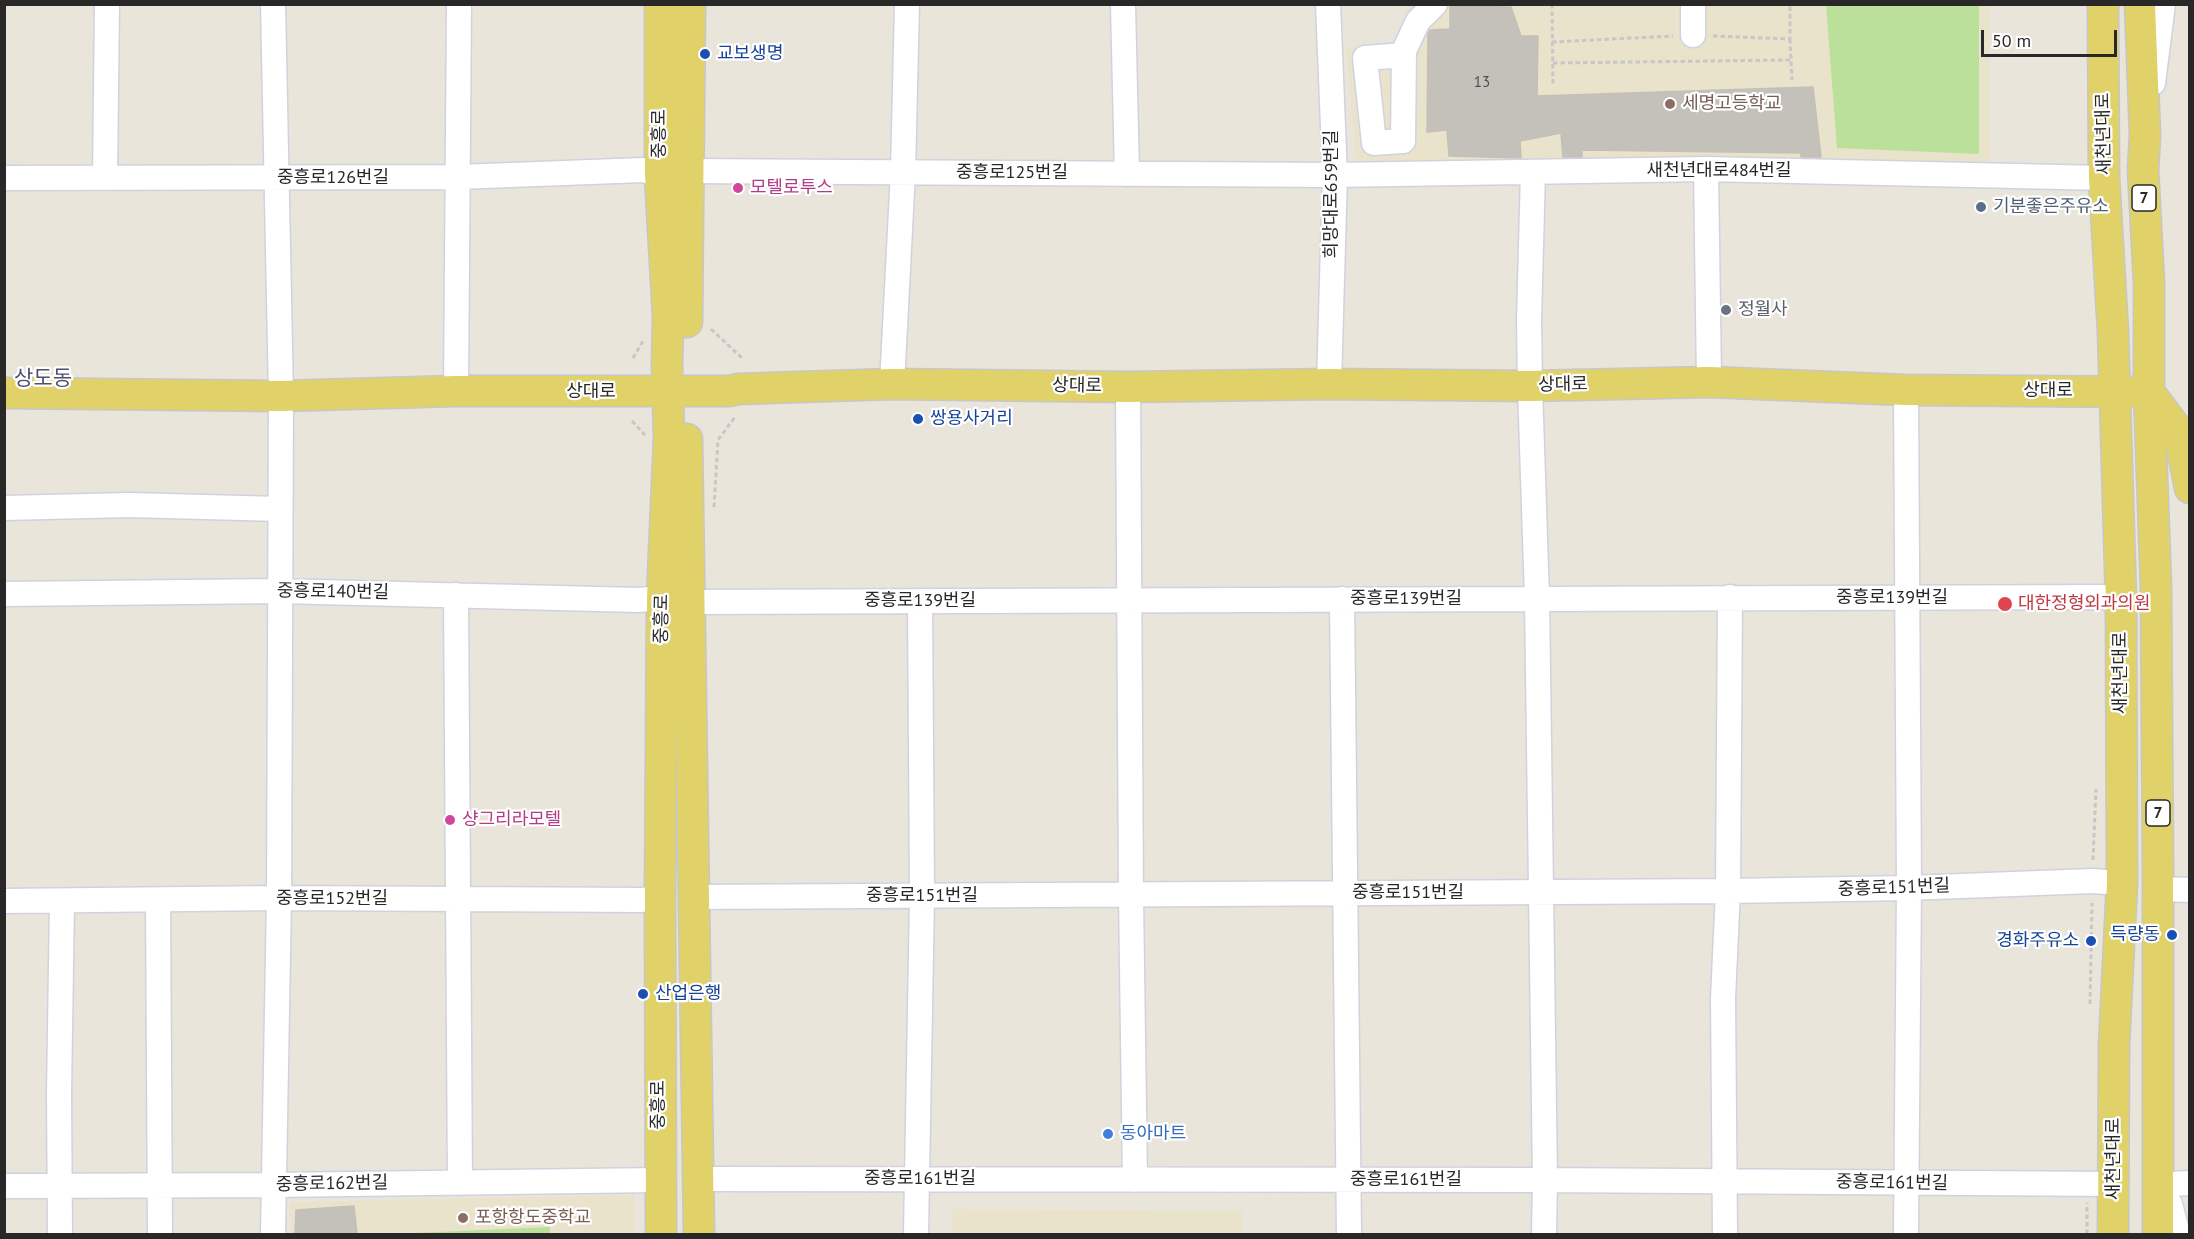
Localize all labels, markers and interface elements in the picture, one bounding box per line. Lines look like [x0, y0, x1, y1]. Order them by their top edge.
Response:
scale bar [1984, 18, 2120, 56]
text: 50 m [1992, 29, 2031, 52]
place label: 교보생명 [717, 43, 783, 65]
marker: 교보생명 [698, 47, 712, 61]
house number: 13 [1474, 74, 1490, 92]
street label: 새천년대로 [2092, 92, 2116, 176]
place label: 세명고등학교 [1682, 93, 1781, 115]
marker: 세명고등학교 [1663, 97, 1677, 111]
street label: 중흥로 [649, 109, 671, 159]
street label: 희망대로659번길 [1321, 130, 1343, 258]
street label: 새천년대로484번길 [1646, 160, 1792, 182]
street label: 중흥로125번길 [956, 162, 1068, 184]
street label: 중흥로126번길 [277, 167, 389, 189]
place label: 모텔로투스 [750, 177, 833, 199]
marker: 모텔로투스 [731, 181, 745, 195]
road number: 7 [2132, 185, 2156, 211]
place label: 기분좋은주유소 [1993, 196, 2109, 218]
marker: 기분좋은주유소 [1974, 200, 1988, 214]
place label: 정월사 [1738, 299, 1788, 321]
marker: 정월사 [1719, 303, 1733, 317]
district label: 상도동 [14, 366, 72, 392]
street label: 상대로 [1538, 374, 1588, 396]
street label: 상대로 [1052, 375, 1102, 397]
street label: 상대로 [2023, 380, 2073, 402]
street label: 상대로 [566, 381, 616, 403]
place label: 쌍용사거리 [930, 408, 1013, 430]
marker: 쌍용사거리 [911, 412, 925, 426]
street label: 중흥로140번길 [277, 580, 389, 604]
street label: 중흥로139번길 [1836, 587, 1948, 609]
street label: 중흥로139번길 [1350, 588, 1462, 610]
street label: 중흥로139번길 [864, 590, 976, 612]
place label: 대한정형외과의원 [2018, 593, 2150, 615]
street label: 중흥로 [651, 594, 673, 644]
marker: 대한정형외과의원 [1996, 595, 2014, 613]
street label: 새천년대로 [2110, 632, 2132, 714]
road number: 7 [2146, 800, 2170, 826]
place label: 샹그리라모텔 [462, 809, 561, 831]
marker: 샹그리라모텔 [443, 813, 457, 827]
street label: 중흥로151번길 [1838, 875, 1950, 901]
street label: 중흥로151번길 [1352, 882, 1464, 904]
street label: 중흥로151번길 [866, 885, 978, 907]
street label: 중흥로152번길 [276, 888, 388, 910]
place label: 득량동 [2110, 924, 2160, 946]
marker: 득량동 [2165, 928, 2179, 942]
place label: 경화주유소 [1996, 930, 2079, 952]
marker: 경화주유소 [2084, 934, 2098, 948]
place label: 산업은행 [655, 983, 721, 1005]
marker: 산업은행 [636, 987, 650, 1001]
street label: 중흥로 [648, 1080, 670, 1130]
street label: 새천년대로 [2103, 1118, 2125, 1200]
place label: 동아마트 [1120, 1123, 1186, 1145]
marker: 동아마트 [1101, 1127, 1115, 1141]
street label: 중흥로161번길 [864, 1168, 976, 1190]
street label: 중흥로161번길 [1350, 1169, 1462, 1191]
street label: 중흥로161번길 [1836, 1171, 1948, 1195]
street label: 중흥로162번길 [276, 1172, 388, 1196]
place label: 포항항도중학교 [475, 1207, 591, 1229]
marker: 포항항도중학교 [456, 1211, 470, 1225]

